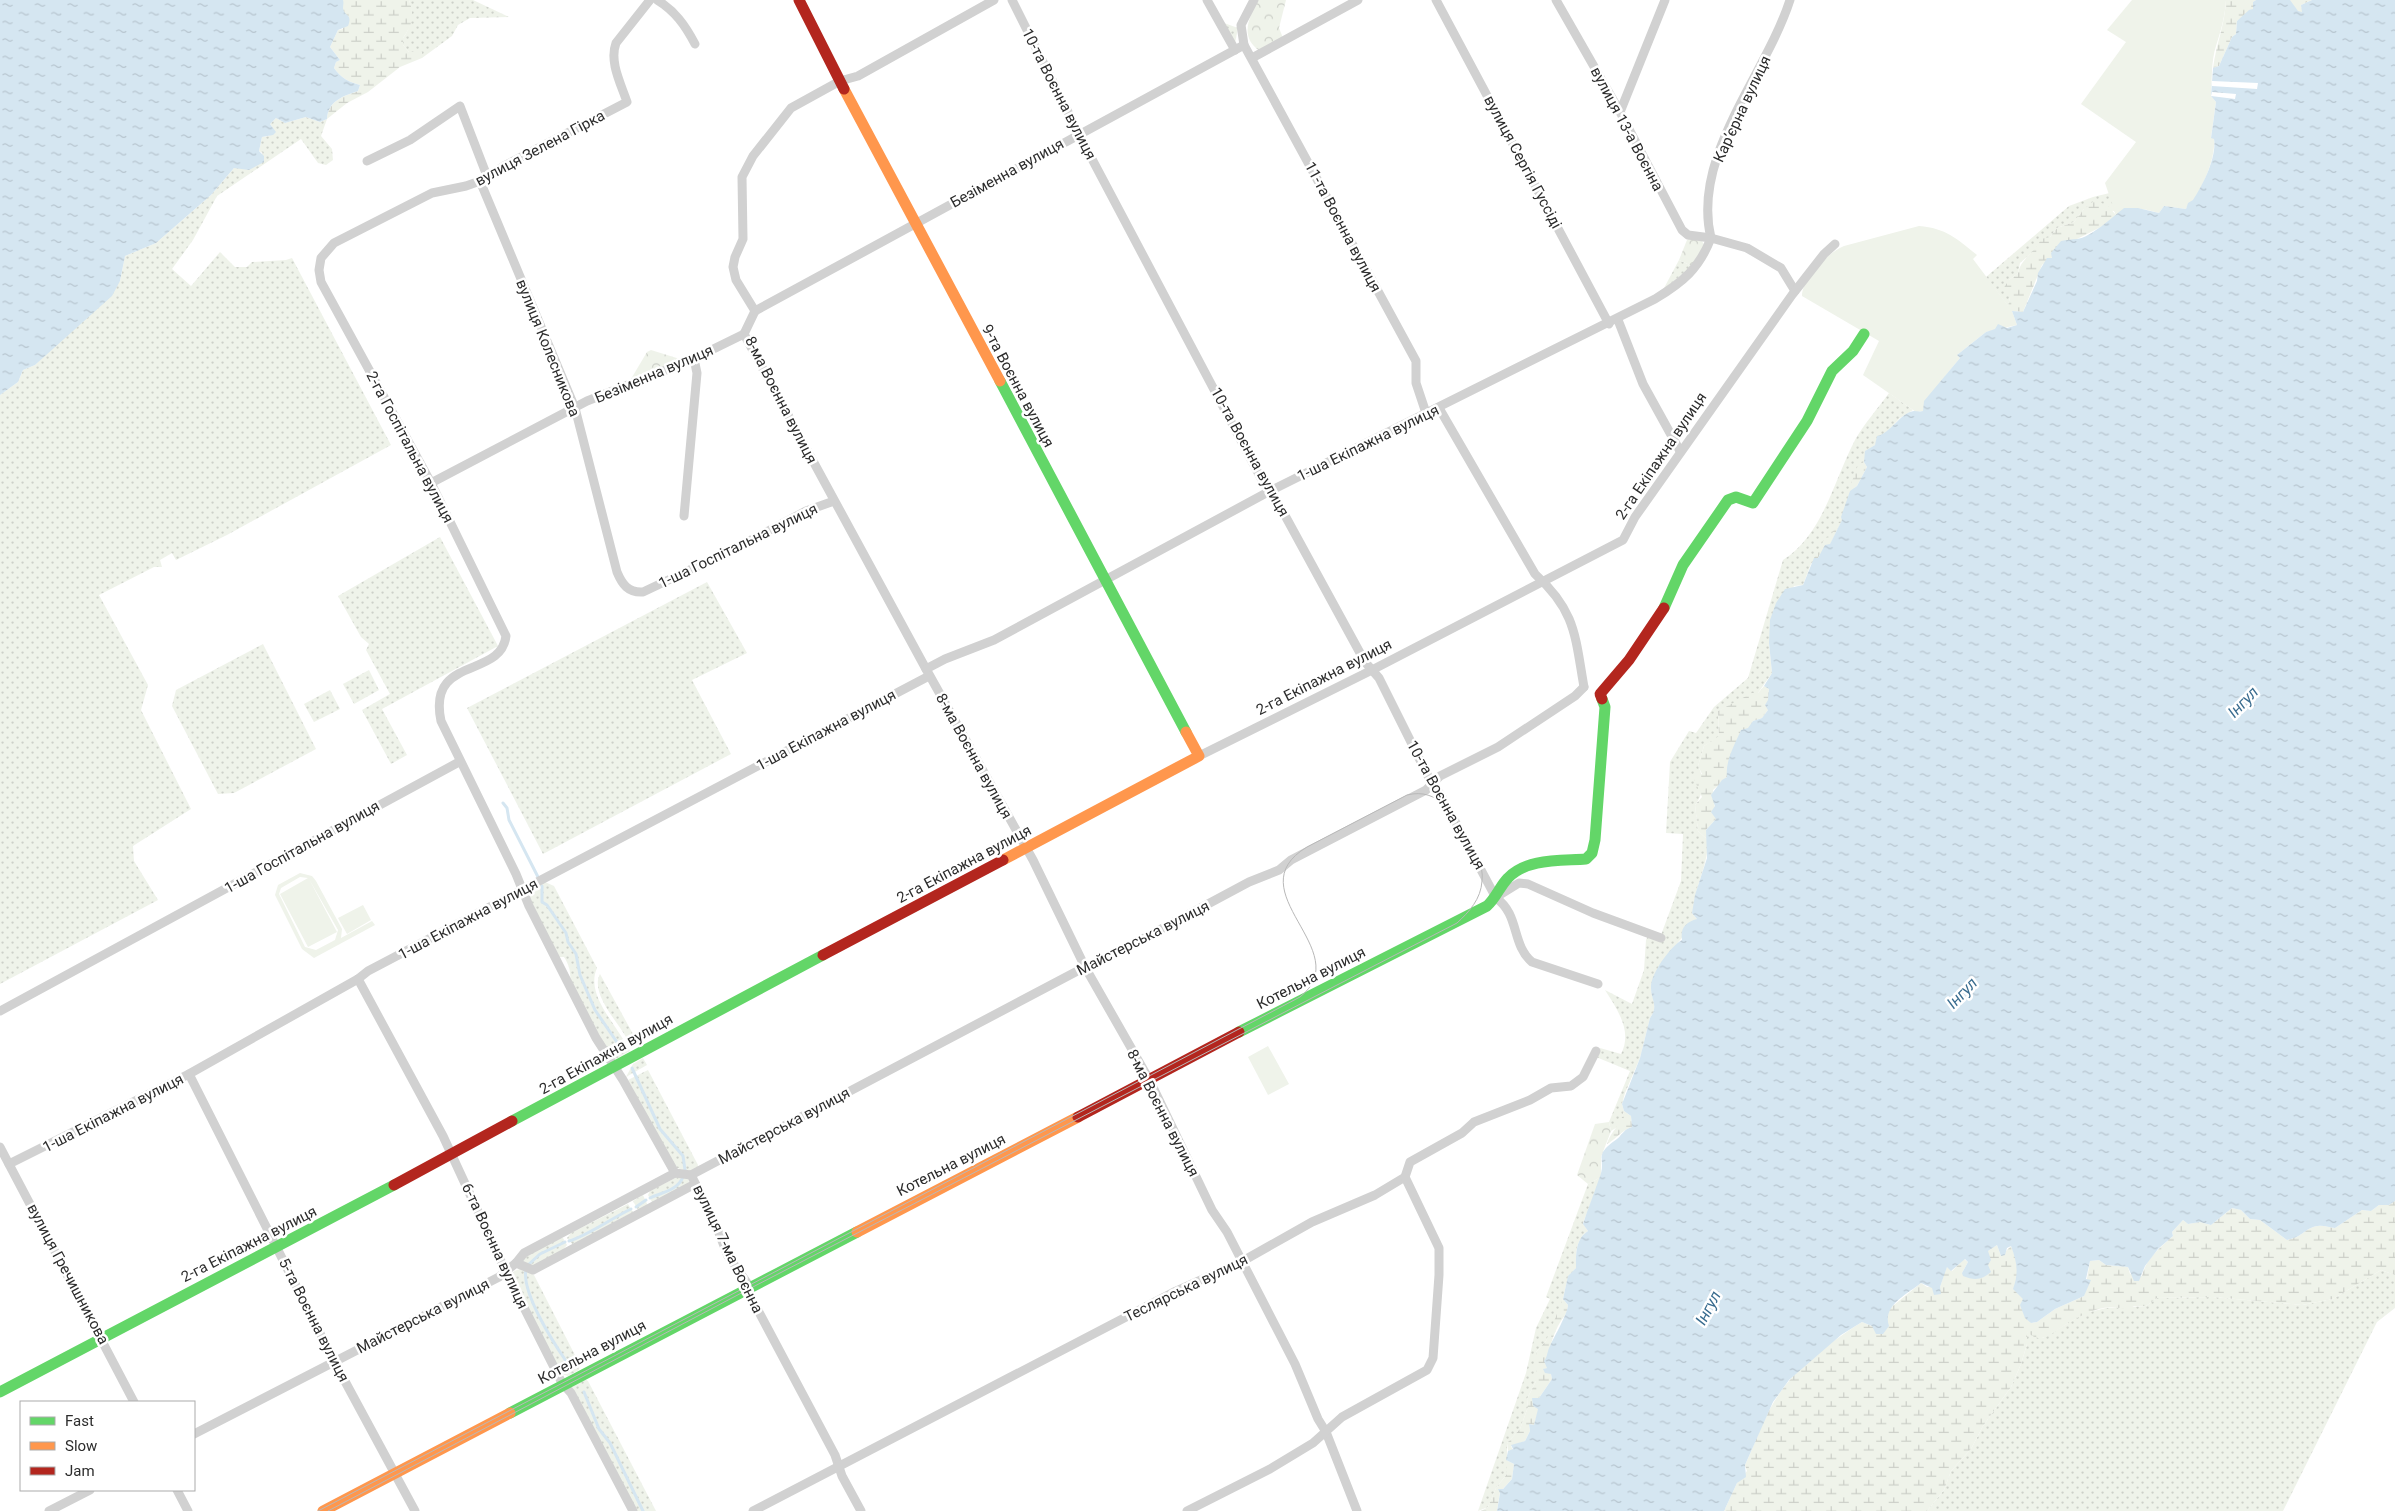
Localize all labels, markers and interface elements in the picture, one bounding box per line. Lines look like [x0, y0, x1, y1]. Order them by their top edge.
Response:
street label: 10-та Воєнна вулиця [1018, 25, 1100, 163]
street label: Карʼєрна вулиця [1709, 53, 1775, 165]
street label: вулиця 13-а Воєнна [1587, 64, 1667, 194]
street label: вулиця Сергія Гуссіді [1480, 92, 1566, 232]
street label: вулиця Зелена Гірка [472, 106, 608, 190]
street label: Безіменна вулиця [947, 134, 1067, 212]
street label: 11-та Воєнна вулиця [1301, 159, 1385, 295]
street label: вулиця Колесникова [512, 277, 584, 419]
street label: 9-та Воєнна вулиця [978, 321, 1058, 451]
street label: 8-ма Воєнна вулиця [741, 333, 821, 467]
street label: Безіменна вулиця [592, 341, 716, 407]
street label: 2-га Госпітальна вулиця [362, 368, 458, 526]
street label: 10-та Воєнна вулиця [1207, 384, 1293, 520]
street label: 2-га Екіпажна вулиця [1612, 389, 1710, 523]
street label: 1-ша Екіпажна вулиця [1294, 401, 1442, 485]
street label: 1-ша Госпітальна вулиця [656, 500, 820, 592]
street label: 2-га Екіпажна вулиця [1253, 635, 1395, 719]
water label: Інгул [2224, 683, 2262, 721]
street label: 1-ша Екіпажна вулиця [753, 686, 899, 774]
street label: 8-ма Воєнна вулиця [932, 690, 1016, 822]
street label: 10-та Воєнна вулиця [1403, 737, 1489, 873]
street label: 1-ша Госпітальна вулиця [221, 797, 383, 897]
street label: 2-га Екіпажна вулиця [894, 821, 1034, 907]
street label: 1-ша Екіпажна вулиця [395, 875, 541, 963]
street label: Майстерська вулиця [1074, 897, 1212, 979]
street label: Котельна вулиця [1254, 943, 1368, 1013]
water label: Інгул [1943, 974, 1981, 1012]
street label: 2-га Екіпажна вулиця [536, 1010, 676, 1098]
street label: 8-ма Воєнна вулиця [1123, 1046, 1203, 1180]
street label: 1-ша Екіпажна вулиця [40, 1070, 186, 1156]
street label: Майстерська вулиця [715, 1084, 853, 1168]
street label: Котельна вулиця [894, 1130, 1008, 1200]
street label: 6-та Воєнна вулиця [458, 1180, 532, 1312]
street label: вулиця 7-ма Воєнна [689, 1182, 767, 1316]
street label: вулиця Гречишникова [23, 1201, 113, 1347]
street label: 2-га Екіпажна вулиця [178, 1202, 320, 1286]
street label: Теслярська вулиця [1121, 1250, 1251, 1326]
street label: 5-та Воєнна вулиця [275, 1255, 353, 1385]
street label: Майстерська вулиця [354, 1275, 492, 1357]
water label: Інгул [1691, 1288, 1725, 1328]
street label: Котельна вулиця [535, 1316, 649, 1388]
legend [20, 1401, 195, 1491]
text: Fast [65, 1412, 94, 1430]
text: Slow [65, 1437, 97, 1455]
text: Jam [65, 1462, 95, 1480]

